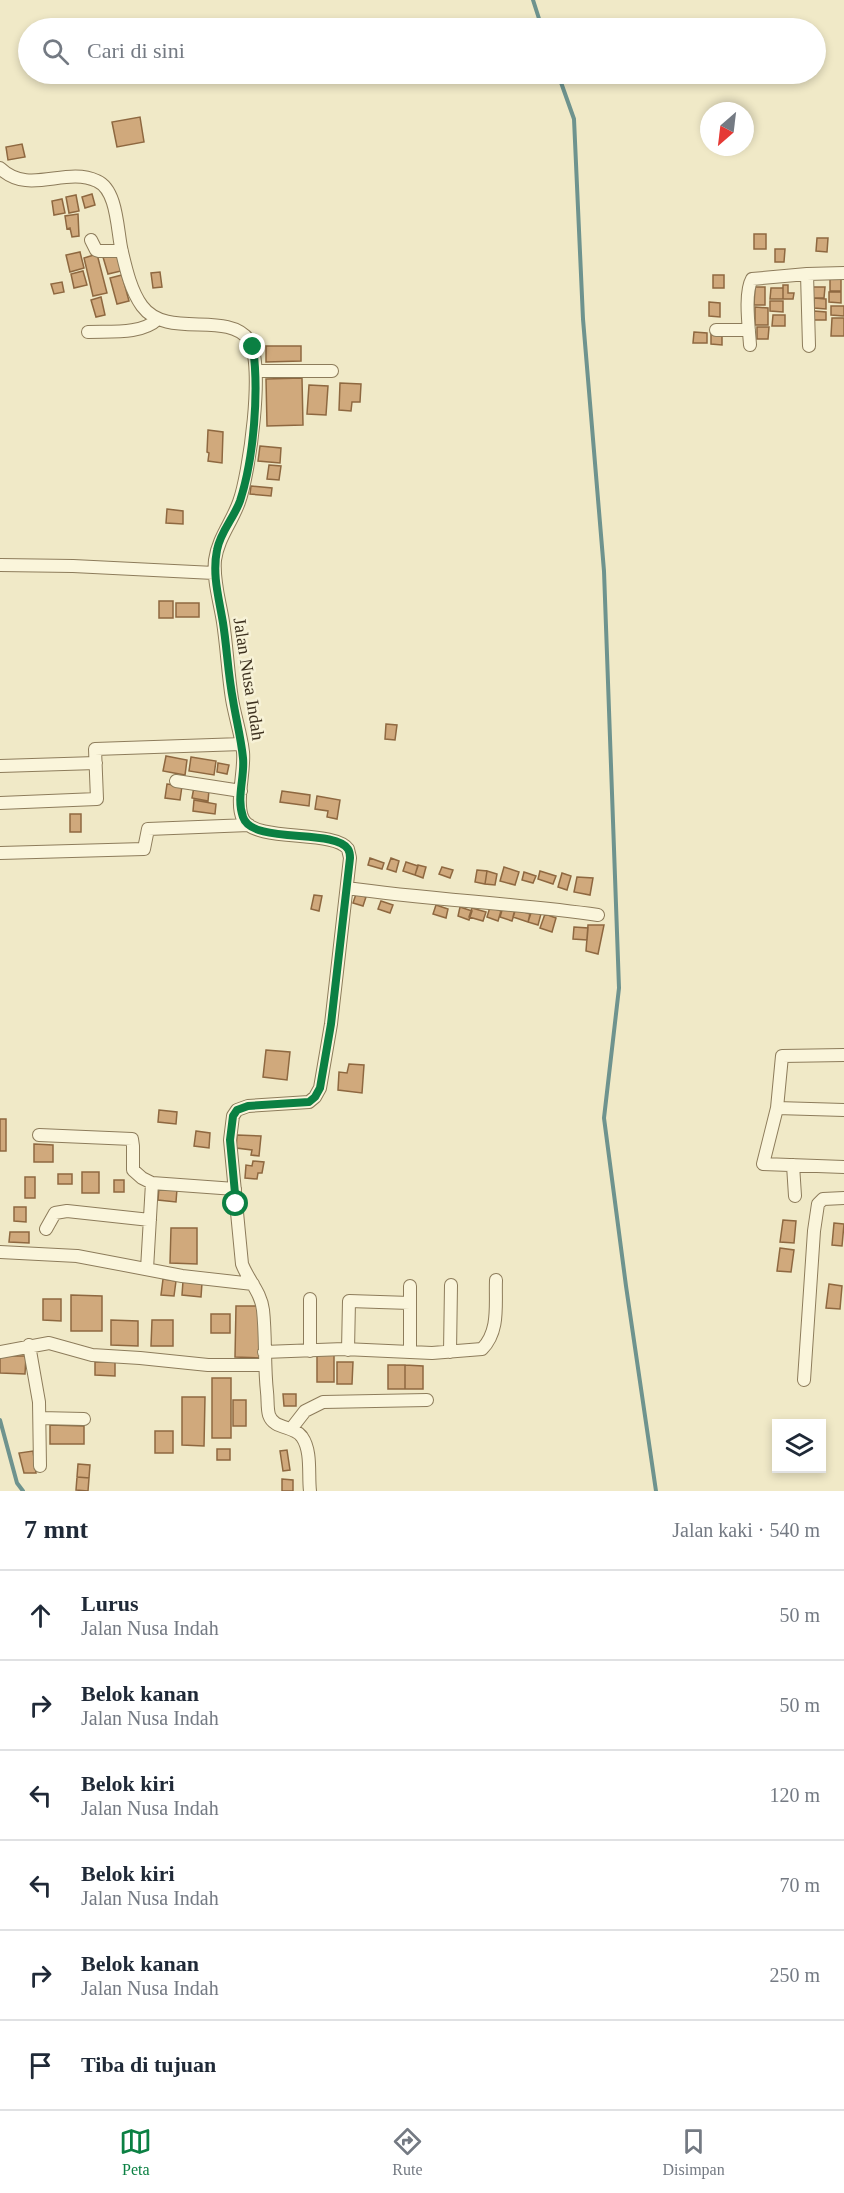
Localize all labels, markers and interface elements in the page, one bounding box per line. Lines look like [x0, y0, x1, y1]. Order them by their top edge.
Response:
search box [18, 18, 826, 84]
icon: search [39, 35, 72, 68]
text: Cari di sini [87, 38, 185, 63]
north arrow [700, 102, 754, 156]
route end [239, 333, 265, 359]
street label: Jalan Nusa Indah [229, 616, 269, 742]
route start [222, 1190, 248, 1216]
map controls [772, 1419, 826, 1473]
button: layers [772, 1419, 826, 1473]
text: 7 mnt [24, 1515, 88, 1544]
text: Jalan kaki · 540 m [672, 1519, 820, 1541]
text: Lurus [81, 1591, 138, 1616]
icon: ahead [24, 1599, 57, 1632]
text: 50 m [779, 1604, 820, 1626]
text: Jalan Nusa Indah [81, 1617, 219, 1639]
text: Belok kanan [81, 1681, 199, 1706]
icon: right [24, 1689, 57, 1722]
text: 50 m [779, 1694, 820, 1716]
text: Jalan Nusa Indah [81, 1707, 219, 1729]
text: Belok kiri [81, 1771, 175, 1796]
icon: left [24, 1779, 57, 1812]
text: 120 m [769, 1784, 820, 1806]
text: Jalan Nusa Indah [81, 1797, 219, 1819]
text: Belok kiri [81, 1861, 175, 1886]
icon: left [24, 1869, 57, 1902]
text: 70 m [779, 1874, 820, 1896]
text: Jalan Nusa Indah [81, 1887, 219, 1909]
text: Belok kanan [81, 1951, 199, 1976]
icon: right [24, 1959, 57, 1992]
text: 250 m [769, 1964, 820, 1986]
text: Jalan Nusa Indah [81, 1977, 219, 1999]
icon: arrive [24, 2049, 57, 2082]
text: Tiba di tujuan [81, 2052, 216, 2077]
tab: Peta [119, 2125, 152, 2179]
tab: Rute [391, 2125, 424, 2179]
tab: Disimpan [662, 2125, 725, 2179]

